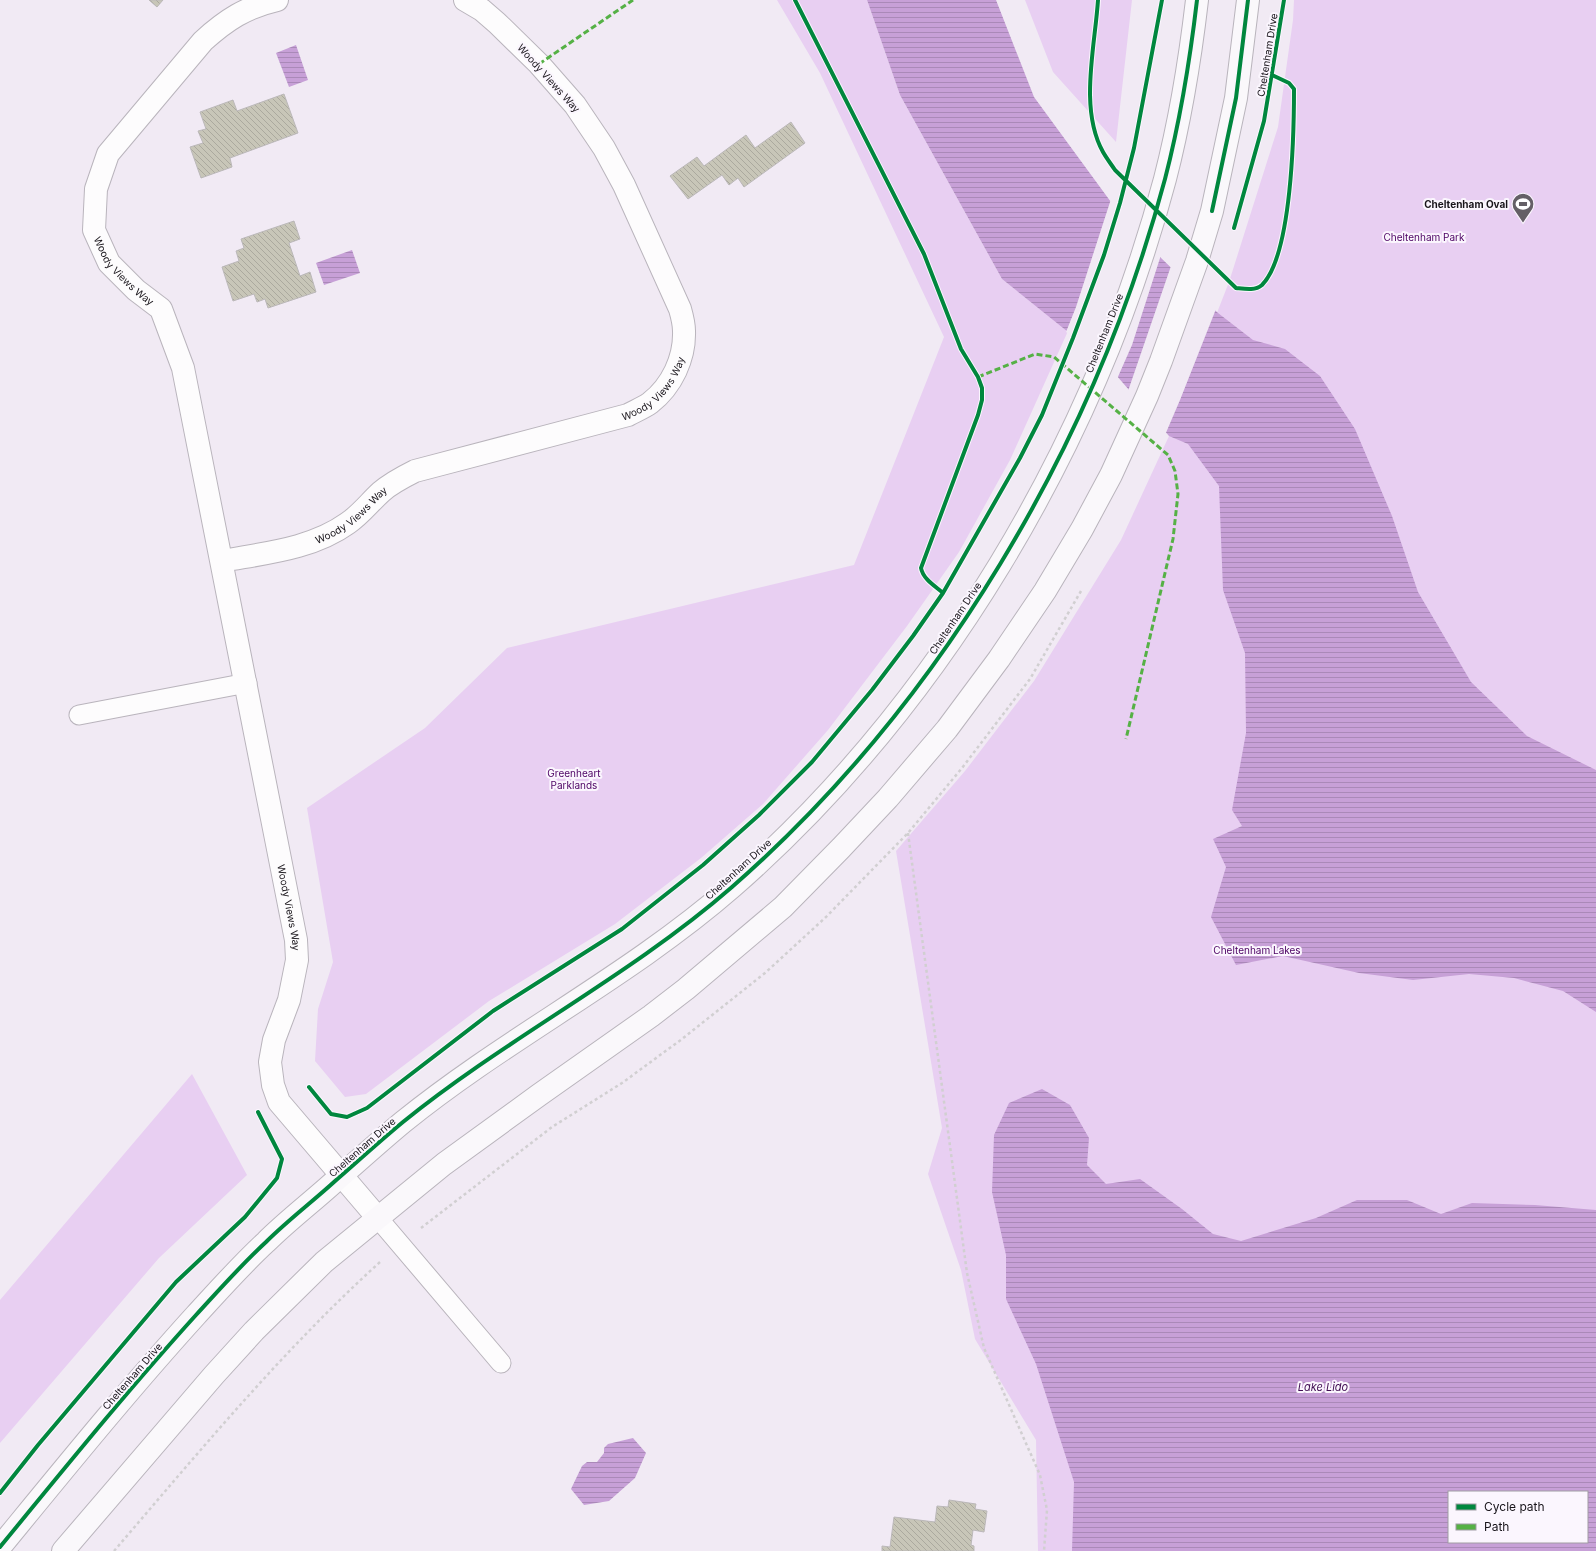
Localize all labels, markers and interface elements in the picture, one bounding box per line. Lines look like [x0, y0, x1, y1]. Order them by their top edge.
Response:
street label: Cheltenham Drive [1254, 12, 1280, 98]
street label: Woody Views Way [515, 41, 583, 115]
sports icon: Cheltenham Oval [1510, 191, 1536, 224]
place label: Cheltenham Oval [1424, 198, 1508, 210]
park label: Cheltenham Park [1383, 231, 1465, 243]
street label: Woody Views Way [92, 235, 157, 308]
street label: Cheltenham Drive [1083, 291, 1125, 374]
street label: Woody Views Way [620, 355, 687, 422]
street label: Woody Views Way [313, 483, 389, 546]
street label: Cheltenham Drive [926, 580, 984, 656]
park label: Greenheart Parklands [547, 767, 601, 791]
street label: Cheltenham Drive [703, 836, 774, 902]
street label: Woody Views Way [275, 863, 303, 951]
park label: Cheltenham Lakes [1213, 944, 1301, 956]
street label: Cheltenham Drive [326, 1115, 398, 1179]
street label: Cheltenham Drive [100, 1340, 164, 1412]
water label: Lake Lido [1298, 1380, 1349, 1394]
legend [1448, 1491, 1588, 1543]
text: Cycle path [1484, 1499, 1545, 1514]
text: Path [1484, 1519, 1509, 1534]

